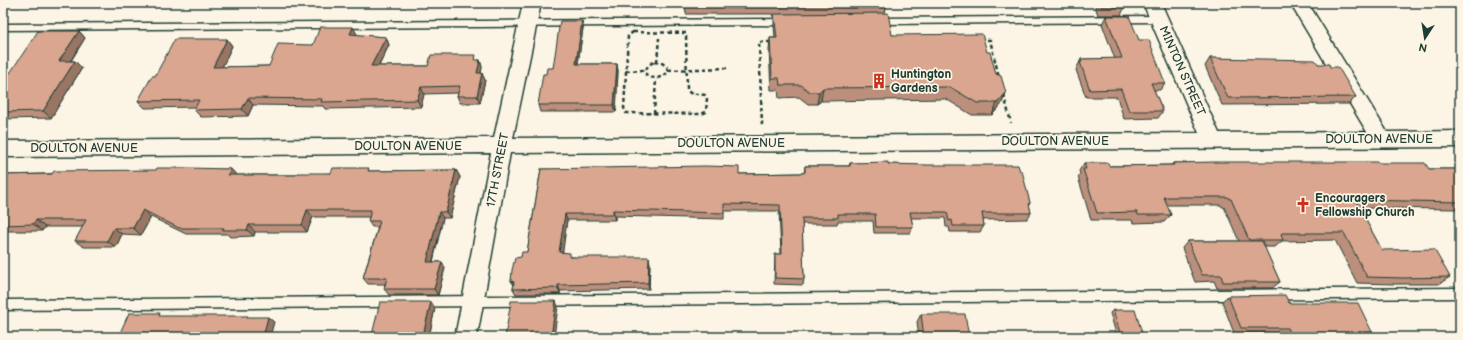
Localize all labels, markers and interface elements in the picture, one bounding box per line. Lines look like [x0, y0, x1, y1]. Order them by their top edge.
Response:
north arrow [1405, 18, 1445, 58]
street label: MINTON STREET [1156, 24, 1209, 119]
text: N [1418, 40, 1428, 55]
place label: Huntington Gardens [891, 67, 951, 96]
building icon: Huntington Gardens [870, 72, 888, 90]
street label: 17TH STREET [483, 131, 513, 208]
street label: DOULTON AVENUE [1325, 132, 1433, 147]
street label: DOULTON AVENUE [1001, 134, 1109, 149]
street label: DOULTON AVENUE [677, 136, 785, 151]
street label: DOULTON AVENUE [354, 139, 462, 154]
street label: DOULTON AVENUE [30, 141, 138, 156]
place label: Encouragers Fellowship Church [1315, 191, 1414, 220]
church icon: Encouragers Fellowship Church [1294, 196, 1312, 214]

